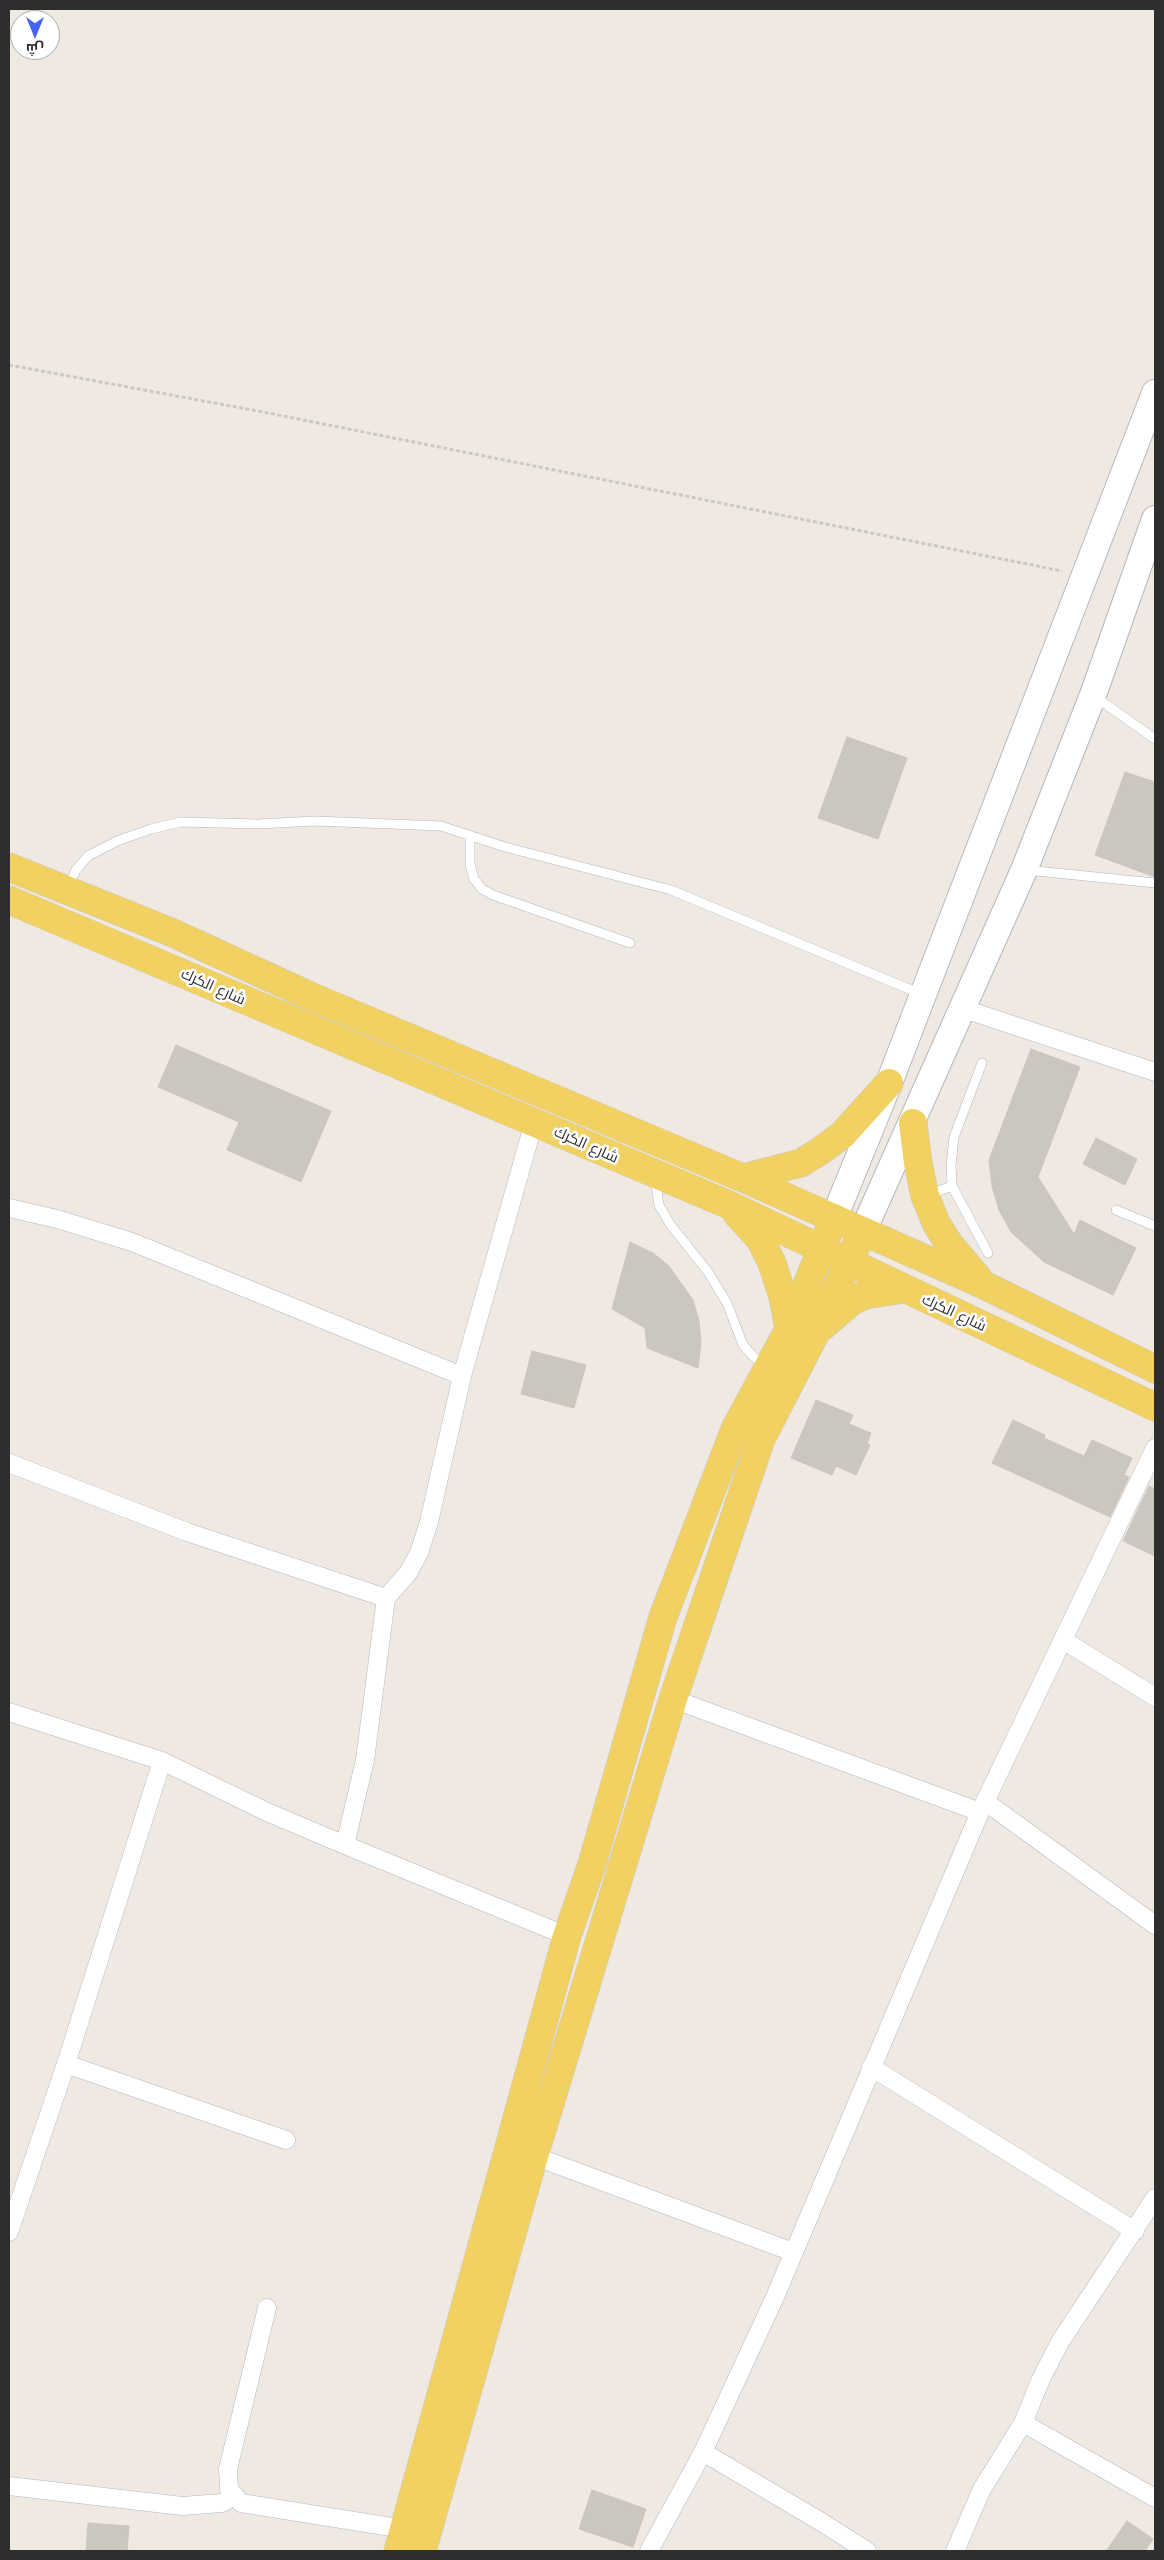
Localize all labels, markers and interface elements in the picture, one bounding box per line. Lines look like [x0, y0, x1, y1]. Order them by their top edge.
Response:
north arrow [10, 10, 60, 60]
text: ش [26, 41, 44, 57]
street label: شارع الكرك [178, 965, 248, 1009]
street label: شارع الكرك [551, 1123, 621, 1167]
street label: شارع الكرك [919, 1290, 989, 1336]

